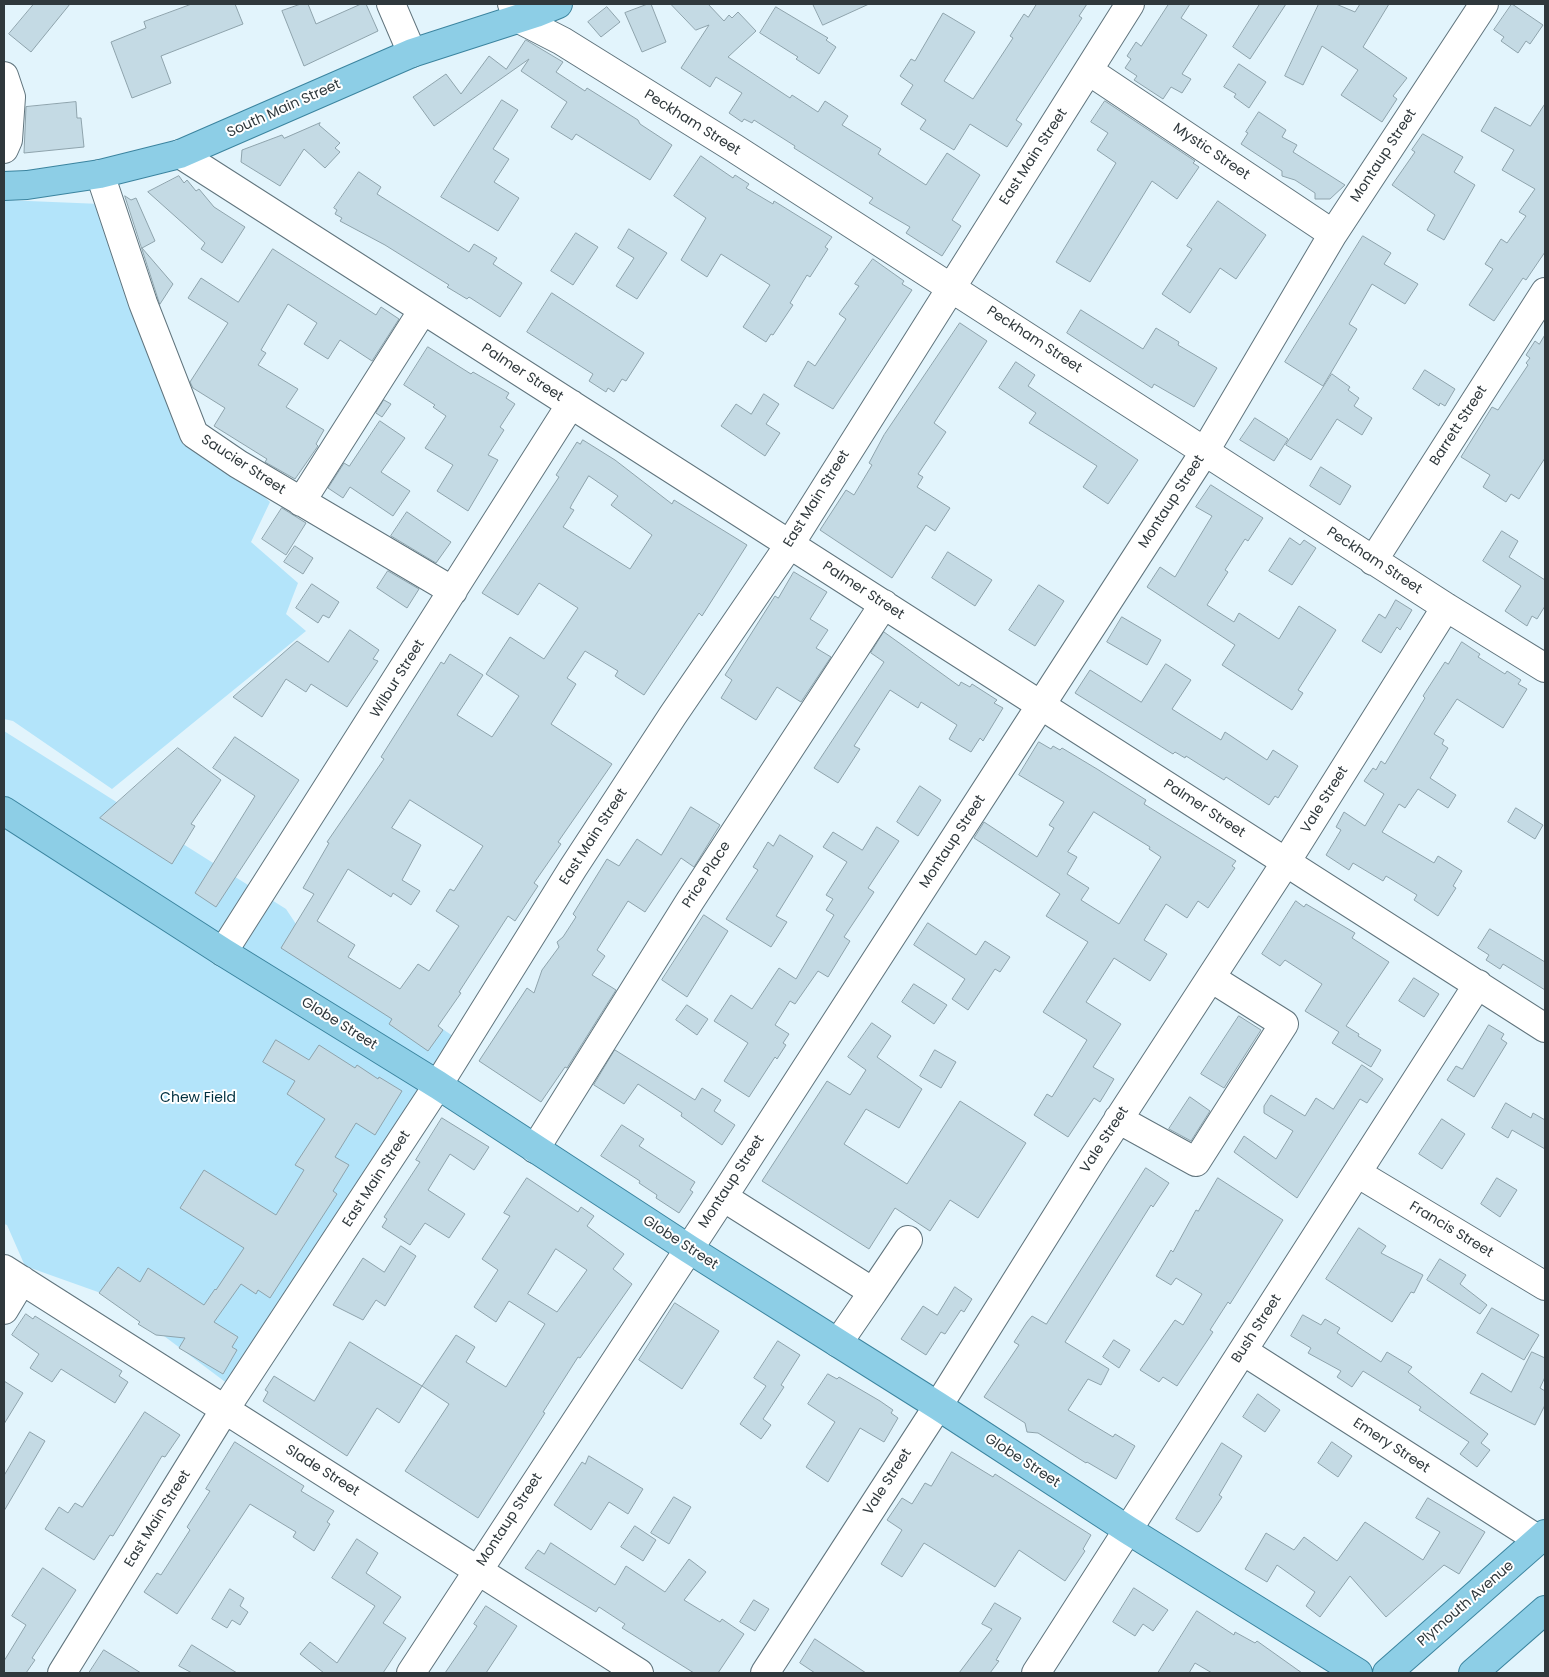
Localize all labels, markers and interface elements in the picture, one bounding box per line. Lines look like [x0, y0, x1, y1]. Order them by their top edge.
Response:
street label: South Main Street [225, 76, 343, 142]
street label: Peckham Street [641, 87, 743, 159]
street label: East Main Street [997, 106, 1071, 208]
street label: Montaup Street [1348, 106, 1420, 206]
street label: Mystic Street [1169, 120, 1253, 184]
street label: Peckham Street [983, 303, 1085, 377]
street label: Palmer Street [478, 340, 566, 406]
street label: Barrett Street [1427, 383, 1491, 469]
street label: Saucier Street [198, 431, 288, 499]
street label: East Main Street [780, 447, 854, 551]
street label: Montaup Street [1136, 452, 1208, 552]
street label: Peckham Street [1323, 524, 1425, 598]
street label: Palmer Street [819, 558, 907, 624]
street label: Wilbur Street [367, 637, 429, 721]
street label: Vale Street [1298, 763, 1352, 837]
street label: Palmer Street [1160, 776, 1248, 842]
street label: East Main Street [557, 786, 631, 888]
street label: Montaup Street [917, 792, 989, 892]
street label: Price Place [679, 839, 735, 911]
street label: Globe Street [298, 994, 380, 1054]
park label: Chew Field [160, 1090, 236, 1106]
street label: Vale Street [1077, 1104, 1133, 1176]
street label: East Main Street [340, 1128, 414, 1230]
street label: Montaup Street [696, 1132, 768, 1232]
street label: Francis Street [1406, 1198, 1496, 1262]
street label: Globe Street [639, 1212, 721, 1274]
street label: Bush Street [1229, 1291, 1285, 1367]
street label: Emery Street [1349, 1415, 1433, 1477]
street label: Globe Street [981, 1430, 1063, 1492]
street label: Slade Street [282, 1442, 362, 1500]
street label: Vale Street [860, 1446, 916, 1518]
street label: East Main Street [121, 1467, 195, 1571]
street label: Montaup Street [474, 1470, 546, 1570]
street label: Plymouth Avenue [1414, 1558, 1518, 1650]

